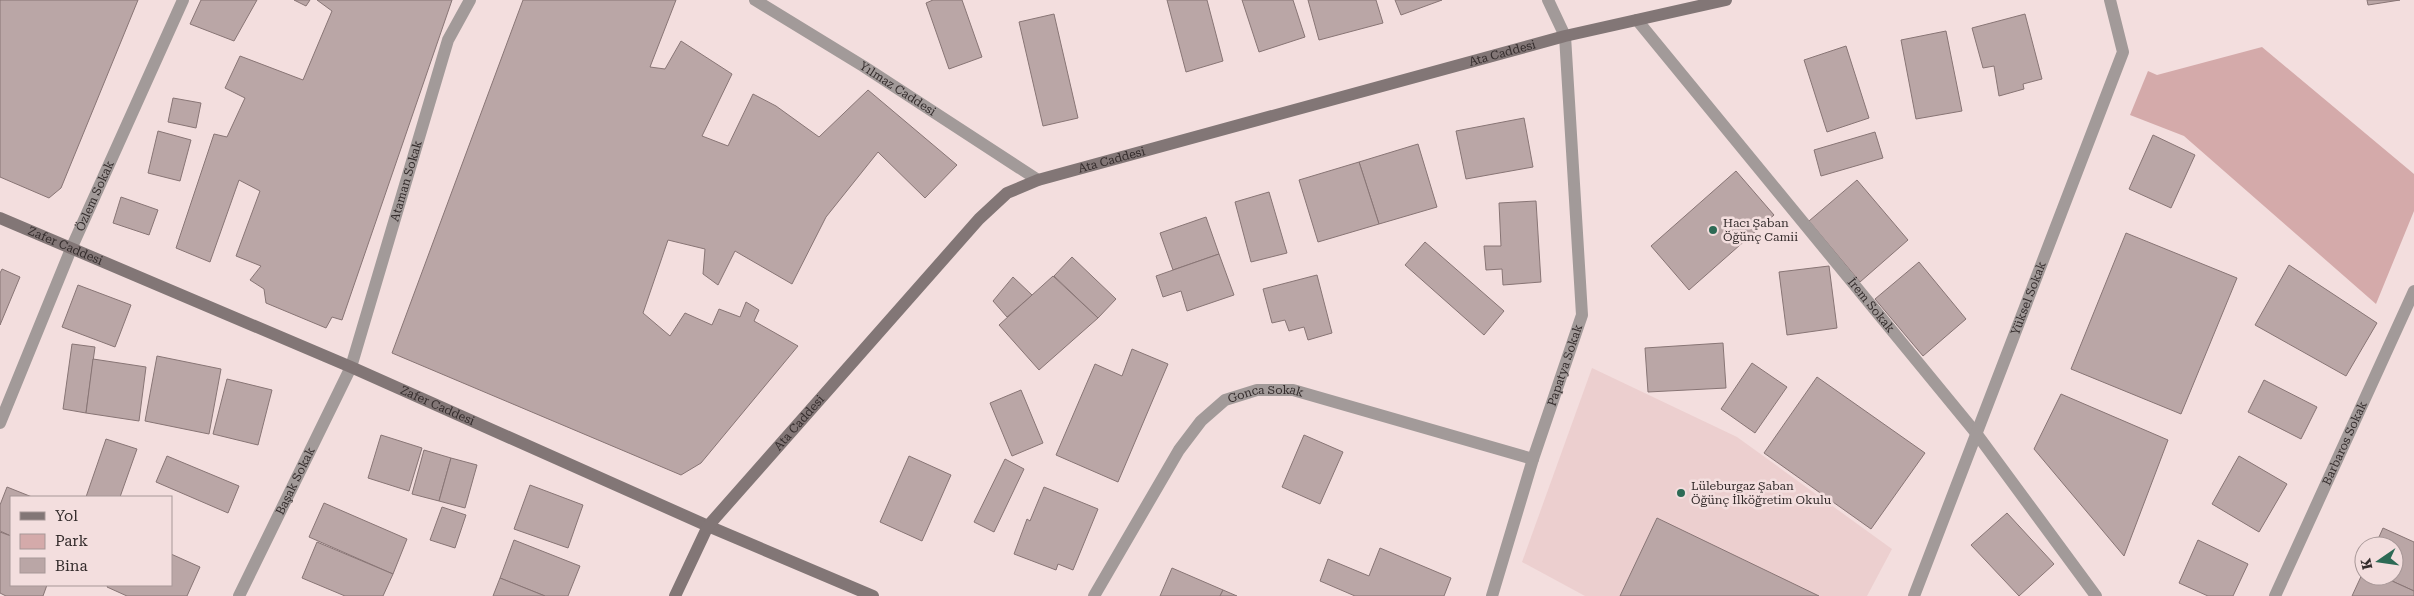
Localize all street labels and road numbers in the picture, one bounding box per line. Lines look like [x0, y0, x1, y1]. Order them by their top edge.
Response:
street label: Ata Caddesi [1467, 37, 1537, 69]
street label: Yılmaz Caddesi [857, 59, 939, 119]
street label: Ataman Sokak [388, 138, 425, 223]
street label: Ata Caddesi [1077, 144, 1147, 176]
street label: Özlem Sokak [73, 158, 117, 233]
street label: Zafer Caddesi [26, 224, 105, 268]
street label: Yüksel Sokak [2008, 259, 2049, 337]
street label: İrem Sokak [1845, 275, 1898, 336]
street label: Papatya Sokak [1545, 322, 1585, 408]
street label: Gonca Sokak [1226, 382, 1306, 406]
street label: Zafer Caddesi [398, 383, 477, 428]
street label: Ata Caddesi [771, 392, 827, 453]
street label: Barbaros Sokak [2319, 399, 2370, 487]
street label: Başak Sokak [273, 445, 318, 517]

